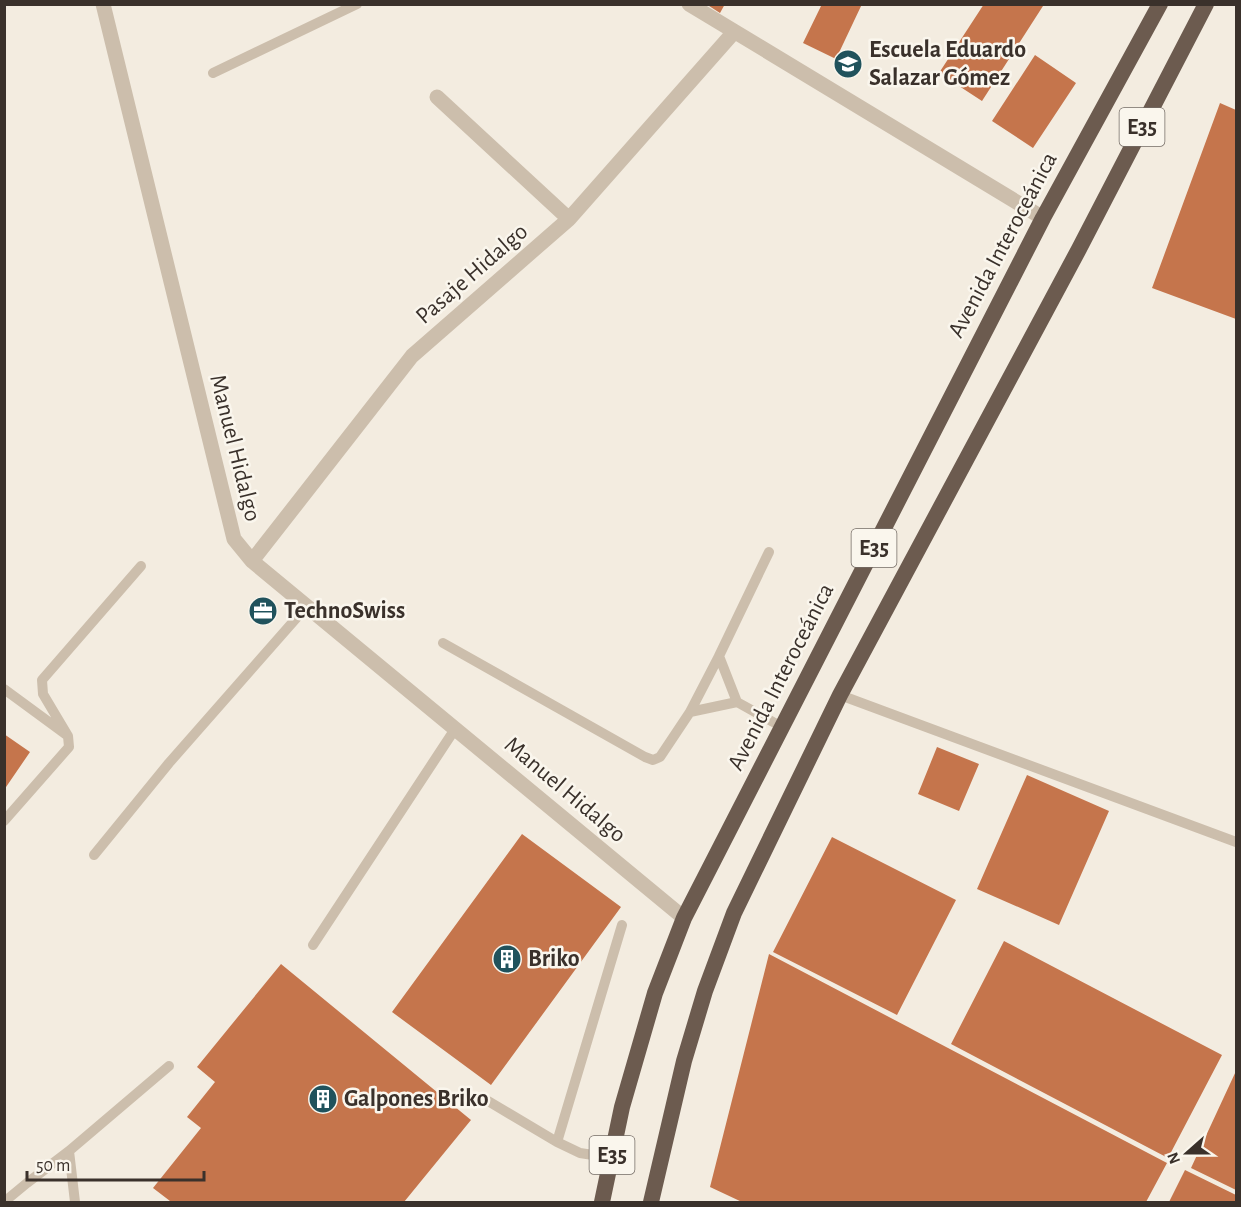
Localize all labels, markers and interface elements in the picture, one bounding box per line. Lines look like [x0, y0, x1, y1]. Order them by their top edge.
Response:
place label: Escuela Eduardo Salazar Gómez [869, 38, 1026, 90]
school or university icon: Escuela Eduardo Salazar Gómez [832, 48, 864, 80]
road number: E35 [1120, 108, 1164, 146]
street label: Avenida Interoceánica [944, 148, 1062, 342]
street label: Pasaje Hidalgo [412, 219, 532, 329]
street label: Manuel Hidalgo [205, 372, 265, 524]
road number: E35 [852, 529, 896, 567]
street label: Avenida Interoceánica [724, 580, 838, 774]
office icon: TechnoSwiss [247, 595, 279, 627]
place label: TechnoSwiss [284, 599, 405, 623]
street label: Manuel Hidalgo [500, 733, 630, 847]
building icon: Briko [491, 943, 523, 975]
place label: Briko [528, 947, 580, 971]
building icon: Galpones Briko [307, 1083, 339, 1115]
place label: Galpones Briko [344, 1087, 489, 1111]
north arrow [1157, 1123, 1217, 1183]
road number: E35 [590, 1136, 634, 1174]
scale bar [27, 1144, 204, 1182]
text: N [1164, 1150, 1183, 1166]
text: 50 m [36, 1157, 70, 1175]

